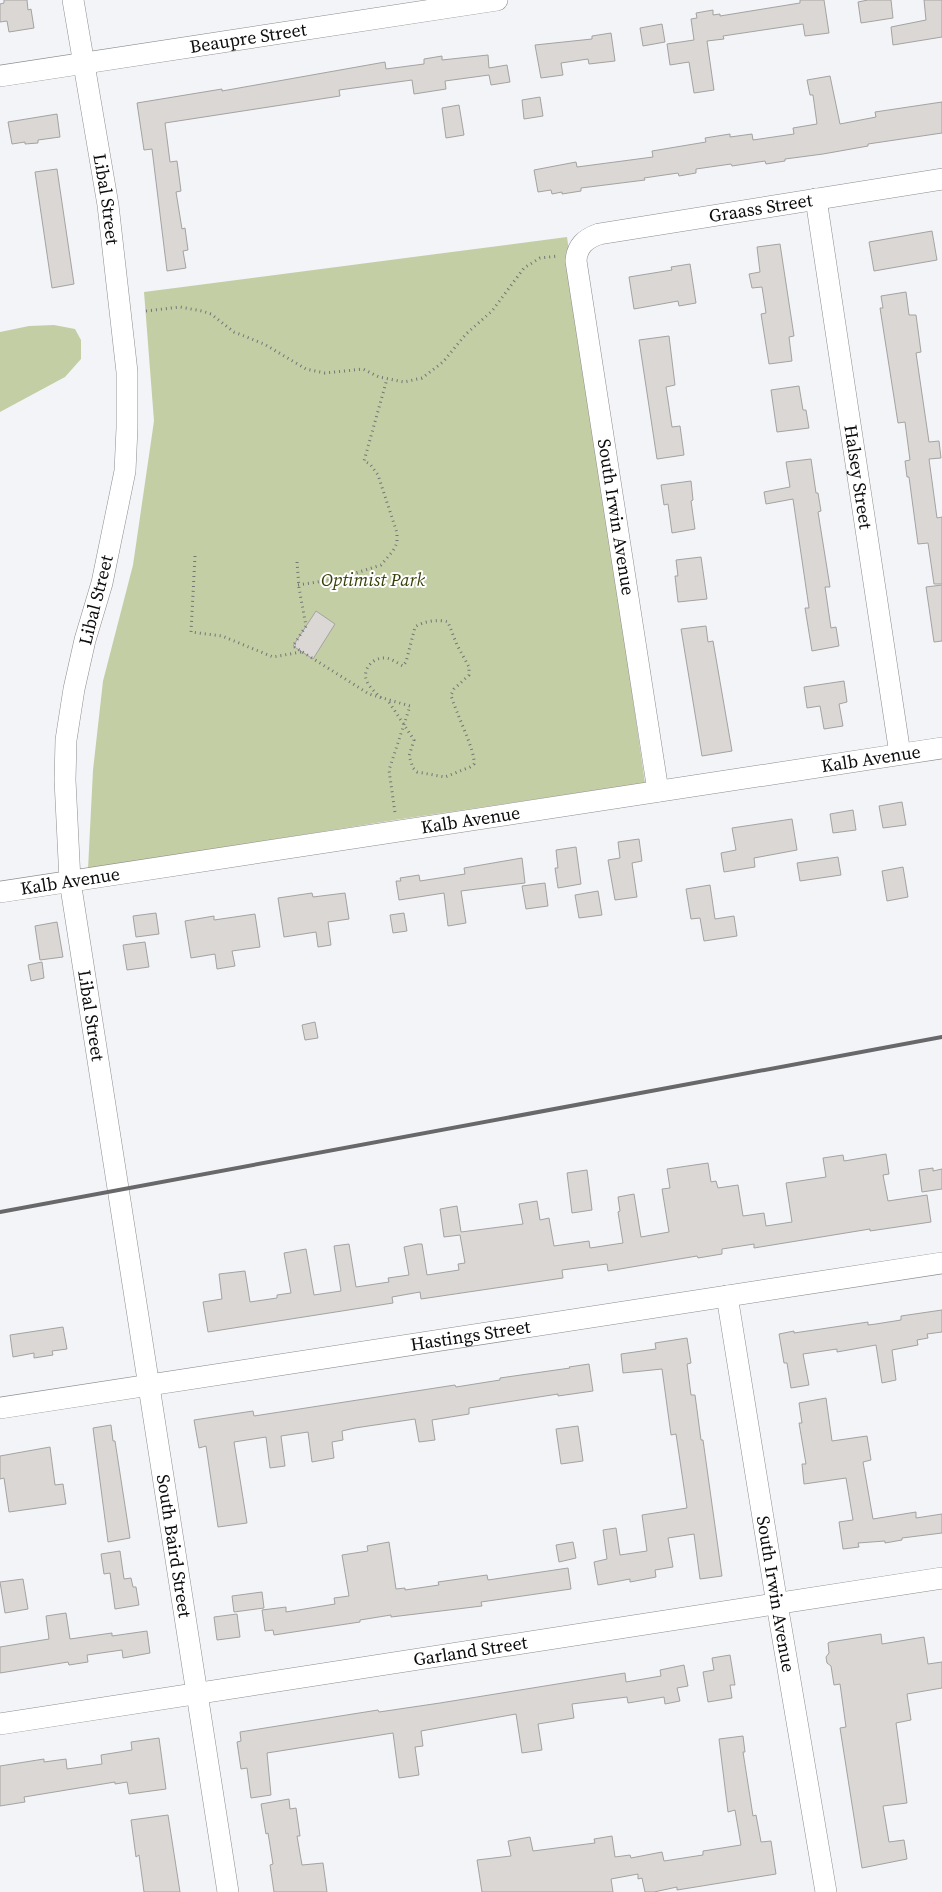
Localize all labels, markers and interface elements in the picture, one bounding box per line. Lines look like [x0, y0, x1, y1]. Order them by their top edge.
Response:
street label: Beaupre Street [188, 16, 308, 59]
street label: Libal Street [87, 152, 125, 246]
street label: Graass Street [707, 187, 814, 228]
street label: Halsey Street [838, 423, 879, 531]
street label: South Irwin Avenue [592, 437, 641, 597]
street label: Libal Street [72, 552, 119, 647]
park label: Optimist Park [321, 567, 425, 592]
street label: Kalb Avenue [819, 738, 922, 778]
street label: Kalb Avenue [419, 800, 522, 839]
street label: Kalb Avenue [19, 861, 121, 901]
street label: Libal Street [72, 968, 111, 1063]
street label: Hastings Street [409, 1314, 532, 1357]
street label: South Baird Street [151, 1473, 198, 1619]
street label: South Irwin Avenue [751, 1514, 801, 1674]
street label: Garland Street [412, 1629, 529, 1672]

